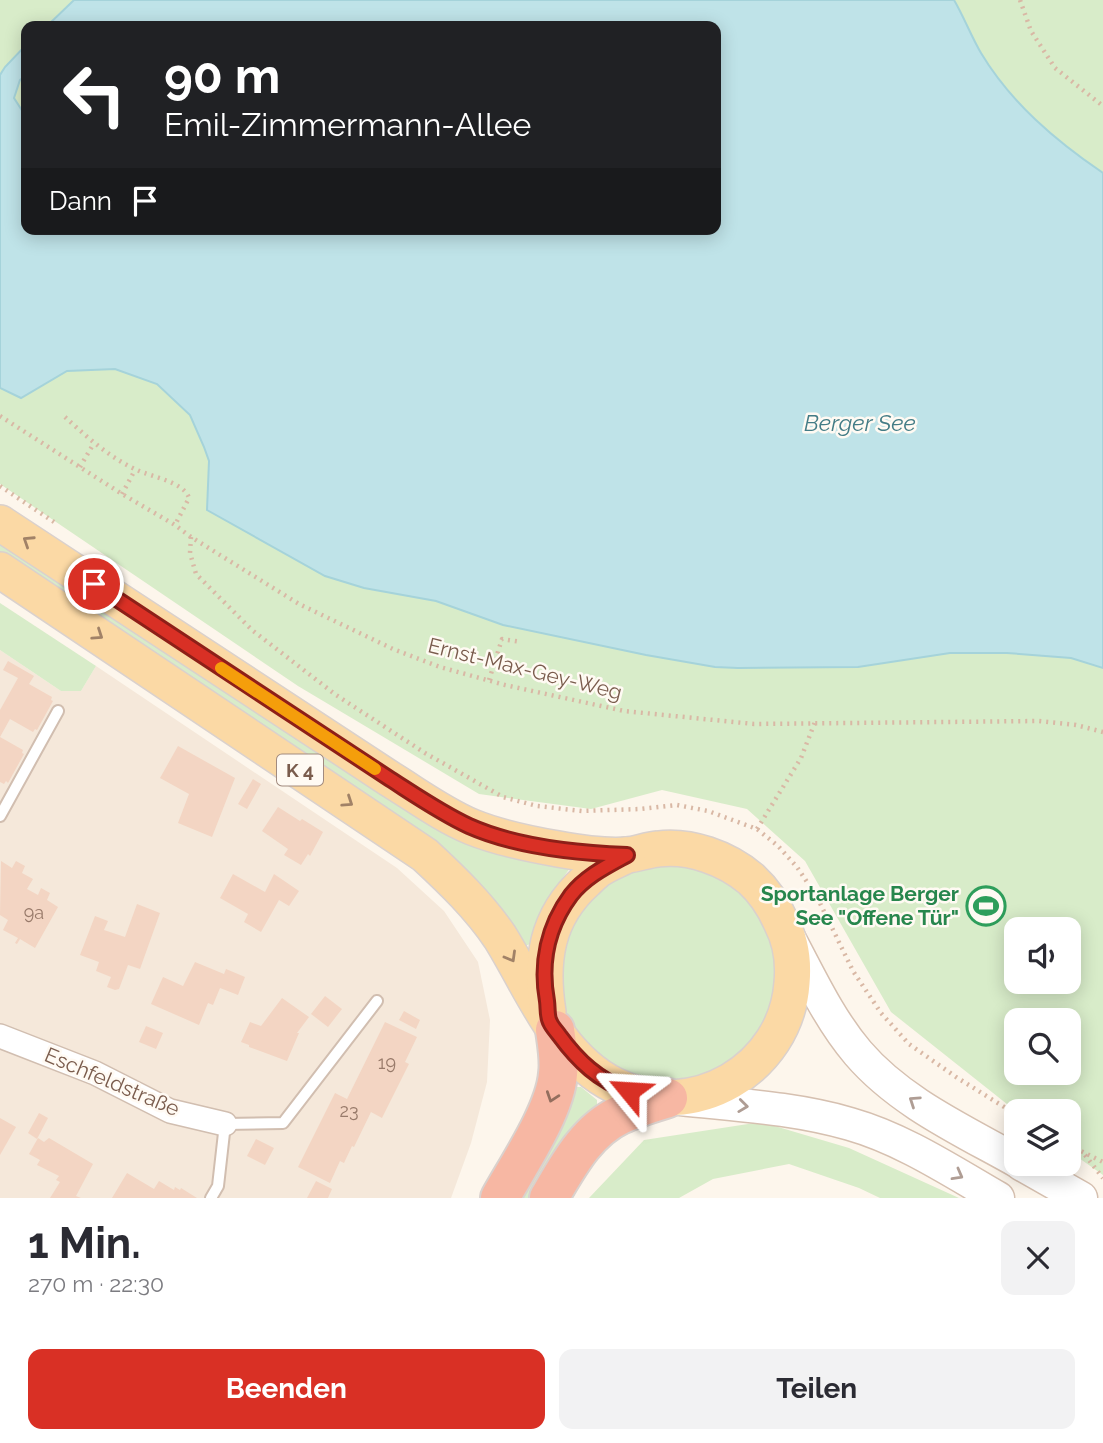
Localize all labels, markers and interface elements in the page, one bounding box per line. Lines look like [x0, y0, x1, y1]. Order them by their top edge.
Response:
text: 90 m [164, 47, 280, 104]
icon: left [49, 49, 140, 140]
text: Emil-Zimmermann-Allee [164, 106, 531, 143]
icon: arrive [126, 182, 164, 220]
text: Dann [49, 186, 112, 216]
water label: Berger See [804, 409, 916, 436]
one-way arrow [22, 537, 35, 550]
pin [64, 554, 124, 614]
icon: arrive [75, 565, 113, 603]
one-way arrow [90, 627, 103, 640]
street label: Ernst-Max-Gey-Weg [425, 632, 625, 705]
road number: K 4 [277, 754, 323, 786]
one-way arrow [340, 794, 353, 806]
place label: Sportanlage Berger See "Offene Tür" [761, 881, 959, 930]
sports icon: Sportanlage Berger See "Offene Tür" [965, 885, 1007, 927]
house number: 9a [24, 902, 44, 923]
map controls [1004, 917, 1081, 1176]
button: sound [1004, 917, 1081, 994]
one-way arrow [503, 949, 516, 962]
button: search [1004, 1008, 1081, 1085]
street label: Eschfeldstraße [41, 1042, 183, 1121]
house number: 19 [378, 1052, 396, 1073]
position arrow [592, 1054, 666, 1128]
one-way arrow [546, 1090, 560, 1103]
one-way arrow [909, 1096, 922, 1109]
one-way arrow [738, 1098, 749, 1113]
button: layers [1004, 1099, 1081, 1176]
house number: 23 [340, 1100, 359, 1121]
one-way arrow [950, 1167, 963, 1180]
text: 1 Min. [28, 1219, 141, 1268]
button: close [1001, 1221, 1075, 1295]
text: 270 m · 22:30 [28, 1270, 164, 1297]
button: Beenden [28, 1349, 545, 1429]
button: Teilen [559, 1349, 1075, 1429]

